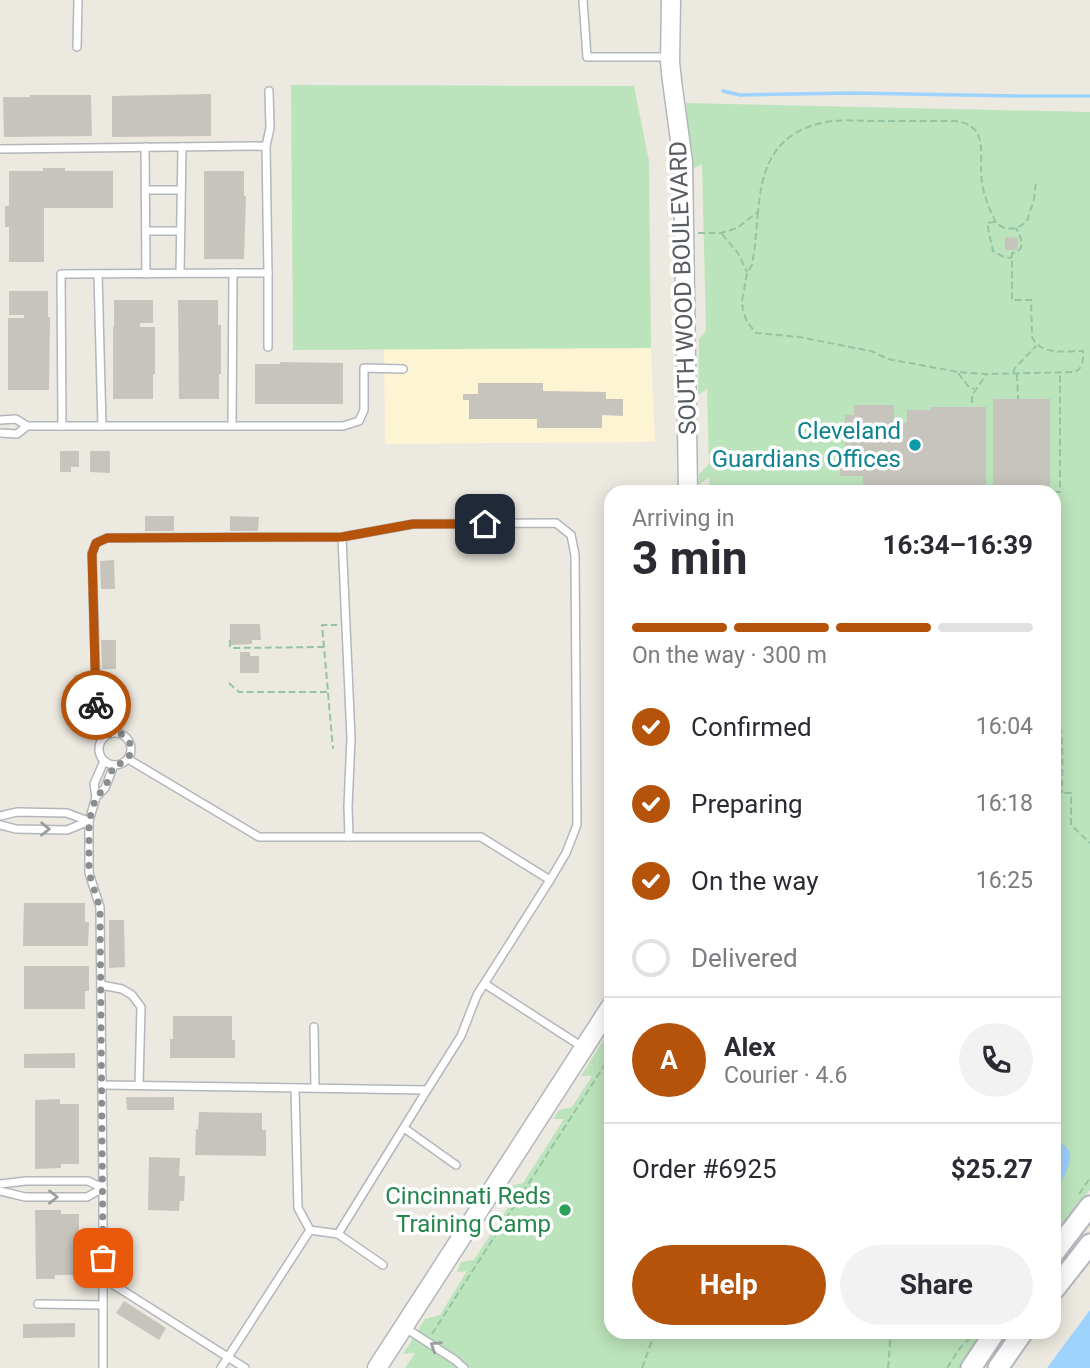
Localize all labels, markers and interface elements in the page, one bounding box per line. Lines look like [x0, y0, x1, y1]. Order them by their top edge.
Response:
street label: SOUTH WOOD BOULEVARD [664, 141, 702, 435]
place label: Cleveland Guardians Offices [712, 417, 901, 473]
marker: Cleveland Guardians Offices [907, 437, 923, 453]
pin [455, 494, 515, 554]
icon: home [466, 505, 504, 543]
text: Arriving in [632, 505, 735, 532]
text: 16:34–16:39 [883, 530, 1033, 560]
text: 3 min [632, 531, 748, 585]
text: On the way · 300 m [632, 642, 827, 669]
courier [61, 670, 131, 740]
icon: bike [77, 686, 115, 724]
icon: check [632, 708, 670, 746]
text: Confirmed [691, 712, 812, 742]
text: 16:04 [976, 713, 1033, 740]
icon: check [632, 785, 670, 823]
text: Preparing [691, 789, 803, 819]
text: 16:18 [976, 790, 1033, 817]
one-way arrow [40, 822, 51, 837]
icon: check [632, 862, 670, 900]
text: On the way [691, 866, 819, 896]
text: 16:25 [976, 867, 1033, 894]
text: Delivered [691, 943, 798, 973]
button: phone [959, 1023, 1033, 1097]
text: Alex [724, 1032, 776, 1062]
text: A [660, 1045, 678, 1075]
text: Courier · 4.6 [724, 1062, 847, 1089]
text: Order #6925 [632, 1154, 777, 1184]
text: $25.27 [951, 1154, 1033, 1184]
place label: Cincinnati Reds Training Camp [385, 1182, 551, 1238]
one-way arrow [48, 1189, 58, 1205]
marker: Cincinnati Reds Training Camp [557, 1202, 573, 1218]
pin [73, 1228, 133, 1288]
icon: bag [84, 1239, 122, 1277]
button: Help [632, 1245, 826, 1325]
button: Share [840, 1245, 1033, 1325]
one-way arrow [429, 1342, 442, 1355]

